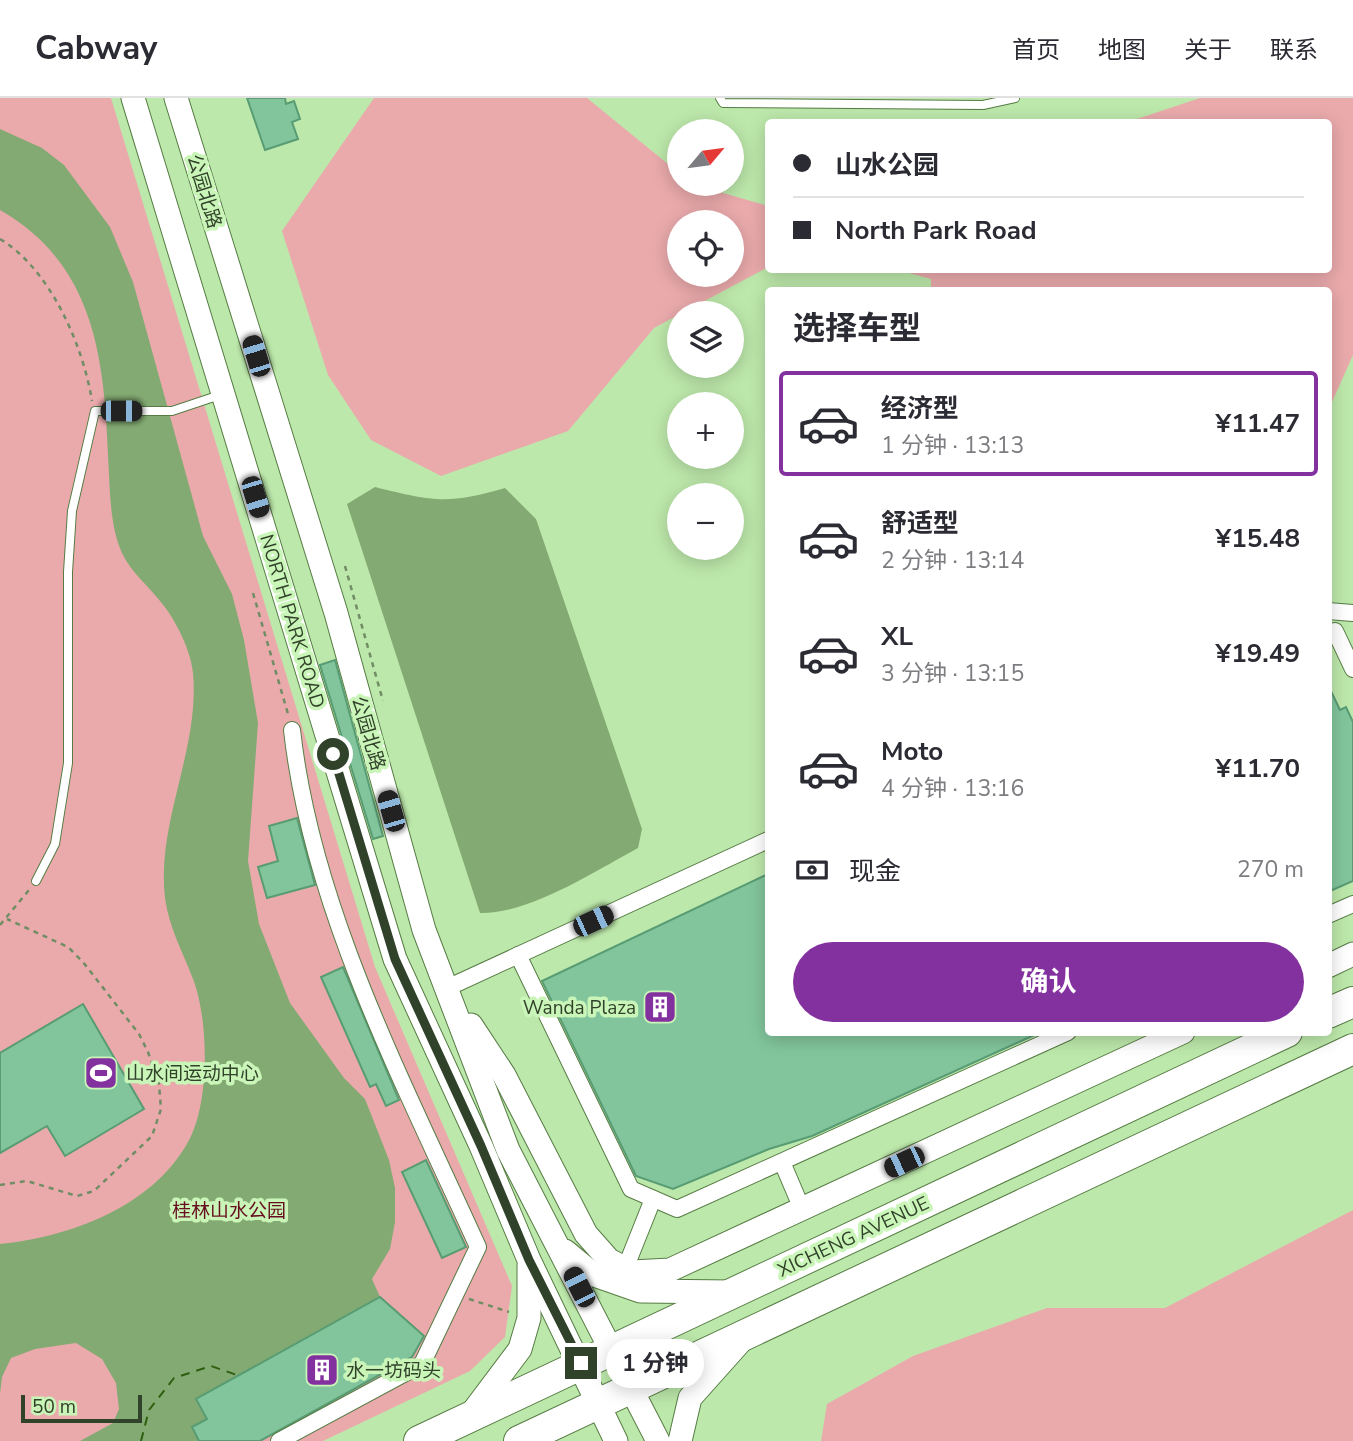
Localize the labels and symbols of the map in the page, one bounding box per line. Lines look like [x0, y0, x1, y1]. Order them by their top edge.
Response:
north arrow [667, 119, 744, 196]
street label: 公园北路 [180, 151, 228, 231]
car [240, 333, 273, 379]
car [101, 401, 143, 422]
car [239, 474, 272, 520]
street label: NORTH PARK ROAD [253, 531, 331, 711]
street label: 公园北路 [345, 693, 391, 773]
route start [317, 738, 349, 770]
car [376, 788, 407, 834]
car [570, 903, 617, 939]
building icon: Wanda Plaza [641, 988, 679, 1026]
place label: Wanda Plaza [523, 995, 636, 1021]
sports icon: 山水间运动中心 [82, 1054, 120, 1092]
place label: 山水间运动中心 [126, 1061, 259, 1087]
car [881, 1144, 928, 1180]
street label: XICHENG AVENUE [774, 1190, 933, 1283]
park label: 桂林山水公园 [172, 1198, 286, 1224]
car [561, 1264, 598, 1310]
callout: 1 分钟 [606, 1338, 704, 1388]
route end [565, 1347, 597, 1379]
building icon: 水一坊码头 [303, 1351, 341, 1389]
place label: 水一坊码头 [346, 1358, 441, 1384]
scale bar [21, 1392, 142, 1424]

